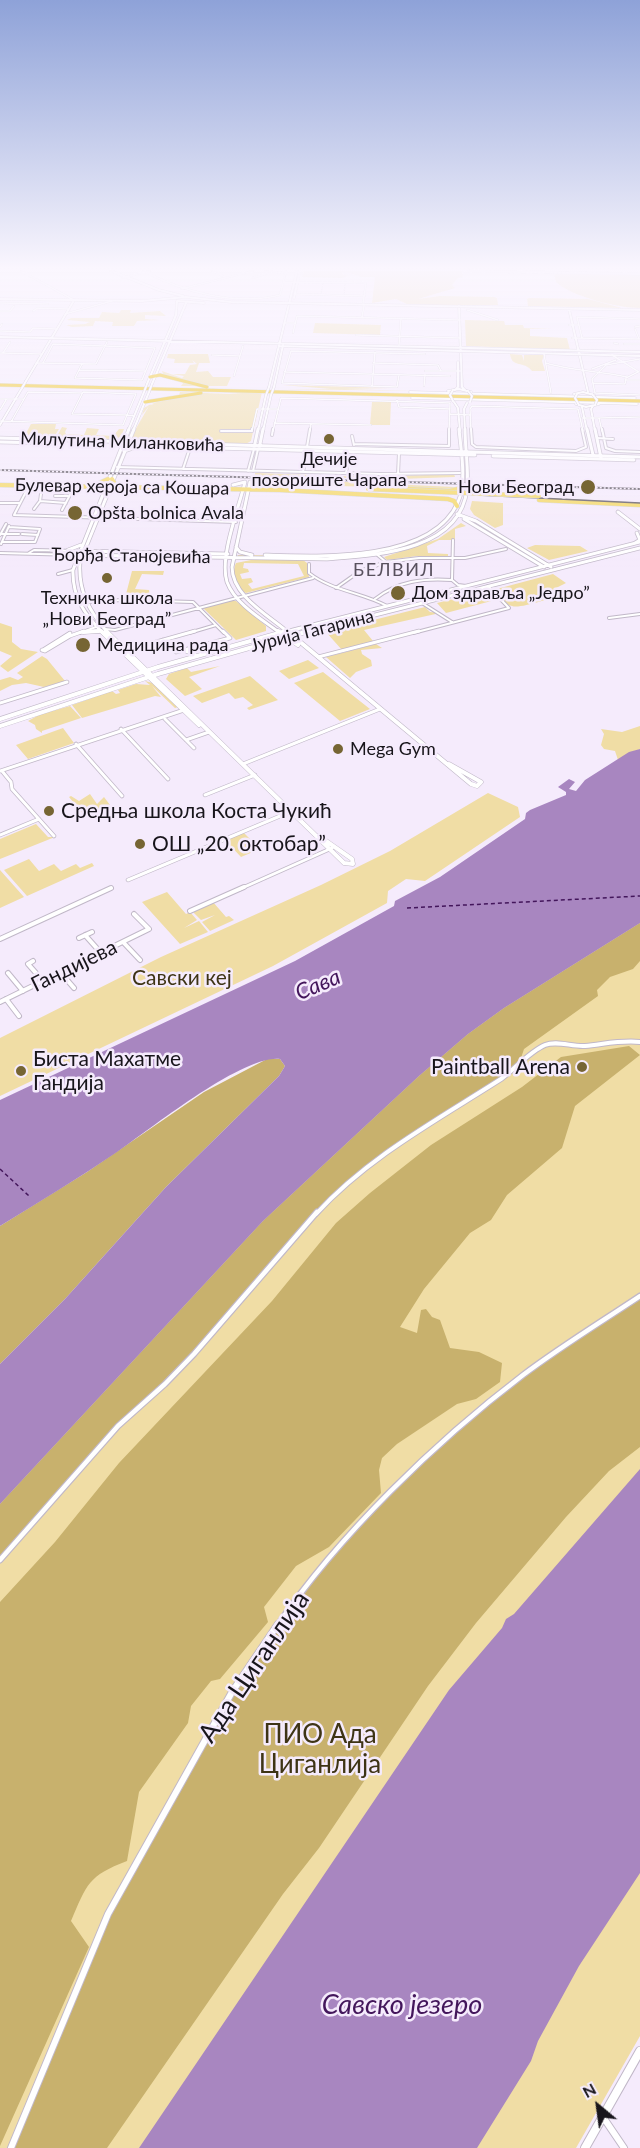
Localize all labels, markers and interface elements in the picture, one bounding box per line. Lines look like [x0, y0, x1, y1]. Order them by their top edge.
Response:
street label: Милутина Миланковића [20, 428, 224, 456]
marker: Дечије позориште Чарапа [322, 432, 336, 446]
place label: Дечије позориште Чарапа [251, 448, 407, 490]
street label: Булевар хероја са Кошара [15, 474, 229, 500]
place label: Нови Београд [458, 476, 574, 498]
marker: Нови Београд [579, 478, 597, 496]
place label: Opšta bolnica Avala [88, 502, 244, 524]
marker: Opšta bolnica Avala [66, 504, 84, 522]
street label: Ђорђа Станојевића [51, 544, 211, 568]
district label: БЕЛВИЛ [353, 559, 435, 581]
marker: Техничка школа „Нови Београд” [100, 571, 114, 585]
place label: Дом здравља „Једро” [412, 582, 590, 604]
marker: Дом здравља „Једро” [389, 584, 407, 602]
place label: Техничка школа „Нови Београд” [41, 587, 173, 630]
street label: Јурија Гагарина [248, 605, 376, 657]
place label: Медицина рада [97, 634, 228, 656]
marker: Медицина рада [74, 636, 92, 654]
place label: Mega Gym [350, 738, 436, 760]
marker: Mega Gym [331, 742, 345, 756]
place label: Средња школа Коста Чукић [61, 798, 332, 824]
marker: Средња школа Коста Чукић [42, 804, 56, 818]
place label: ОШ „20. октобар” [152, 831, 326, 857]
marker: ОШ „20. октобар” [133, 837, 147, 851]
street label: Гандијева [27, 934, 121, 998]
water label: Сава [291, 964, 345, 1006]
park label: Савски кеј [132, 965, 232, 991]
place label: Биста Махатме Гандија [33, 1046, 181, 1096]
place label: Paintball Arena [431, 1054, 570, 1080]
marker: Paintball Arena [575, 1060, 589, 1074]
marker: Биста Махатме Гандија [14, 1064, 28, 1078]
street label: Ада Циганлија [192, 1585, 316, 1749]
park label: ПИО Ада Циганлија [259, 1719, 381, 1780]
water label: Савско језеро [322, 1989, 482, 2021]
north arrow [568, 2076, 628, 2136]
text: N [579, 2079, 599, 2101]

